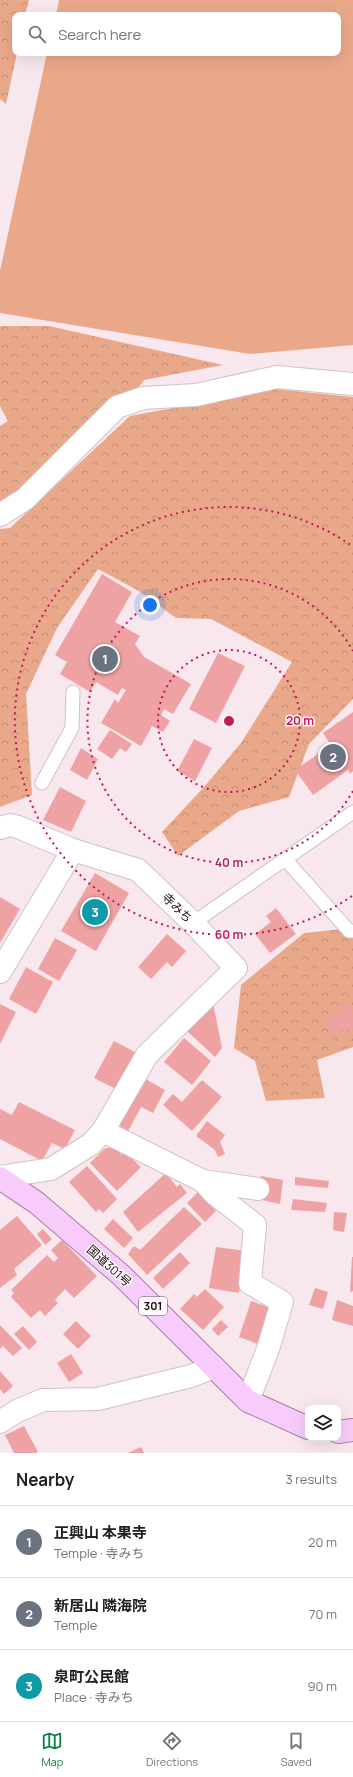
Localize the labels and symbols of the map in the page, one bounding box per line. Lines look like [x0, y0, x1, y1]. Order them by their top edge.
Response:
your location [140, 595, 160, 615]
pin: 1 [92, 644, 118, 674]
text: 20 m [286, 712, 314, 729]
centre of rings [222, 714, 236, 728]
pin: 2 [320, 742, 346, 772]
text: 40 m [215, 854, 243, 871]
street label: 寺みち [158, 889, 196, 926]
pin: 3 [82, 897, 108, 927]
text: 60 m [215, 926, 243, 943]
street label: 国道301号 [83, 1241, 135, 1290]
road number: 301 [139, 1297, 167, 1315]

